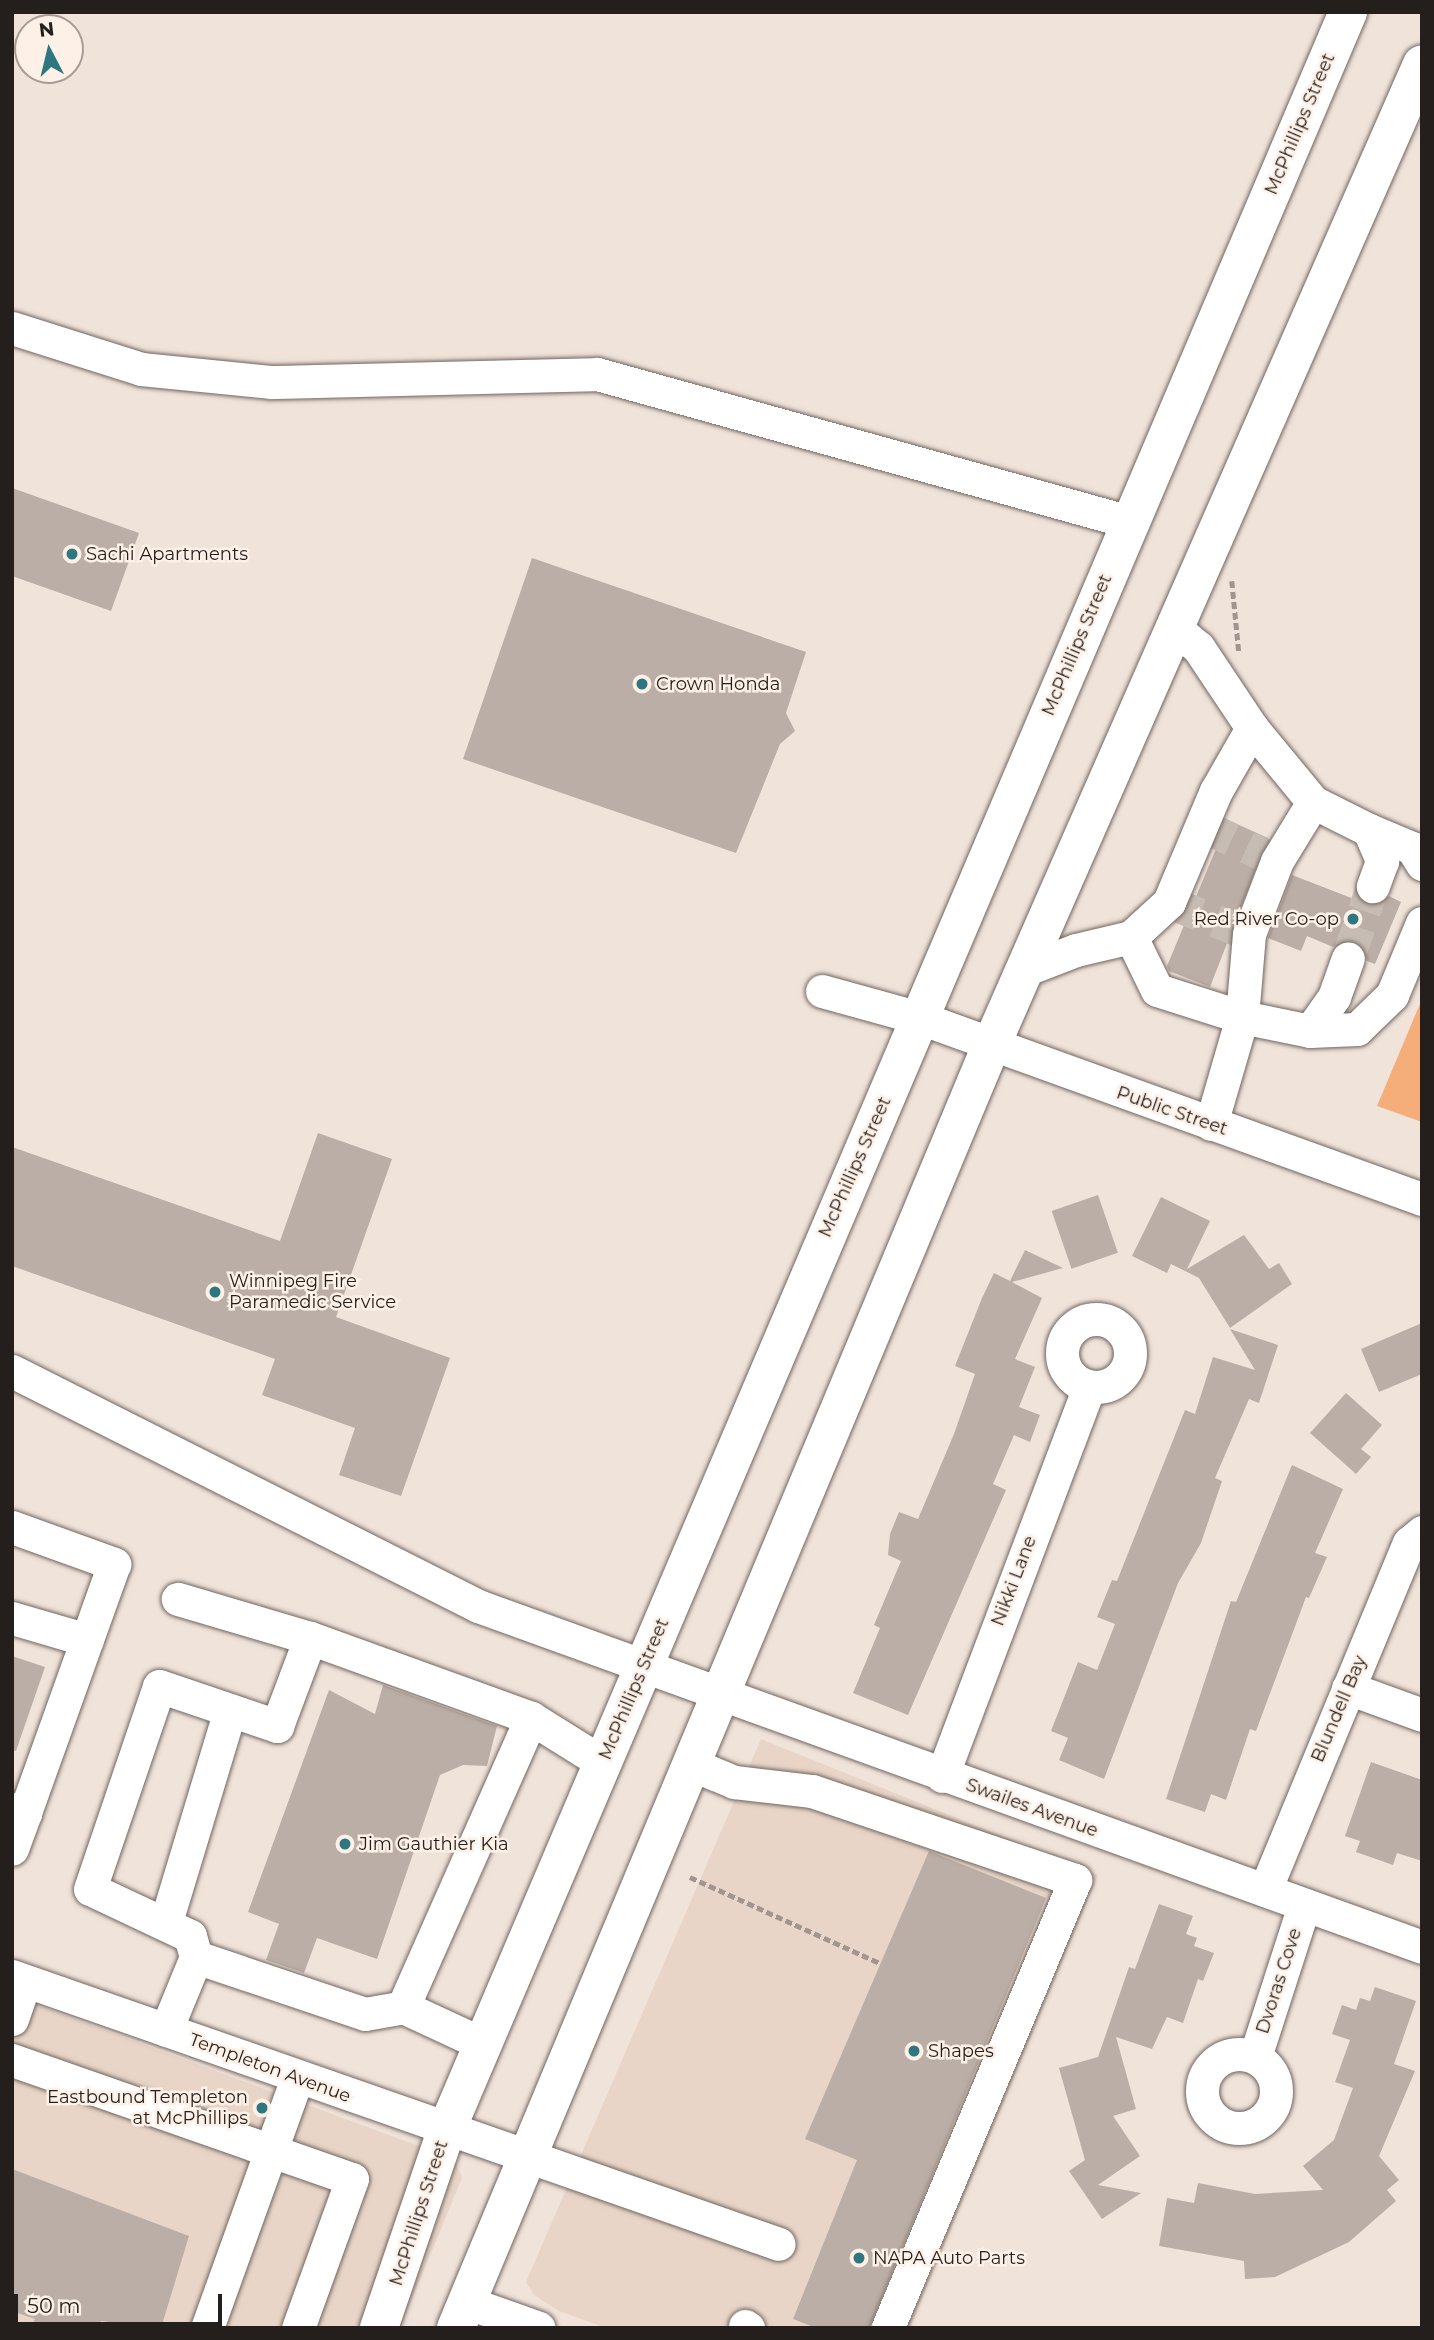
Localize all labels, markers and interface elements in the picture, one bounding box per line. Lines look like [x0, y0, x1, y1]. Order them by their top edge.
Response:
north arrow [14, 14, 84, 84]
text: N [38, 17, 56, 42]
street label: McPhillips Street [1260, 50, 1340, 198]
place label: Sachi Apartments [86, 543, 248, 565]
marker: Sachi Apartments [64, 546, 80, 562]
street label: McPhillips Street [1037, 571, 1117, 719]
place label: Crown Honda [656, 673, 780, 695]
marker: Crown Honda [634, 676, 650, 692]
place label: Red River Co-op [1194, 908, 1339, 930]
marker: Red River Co-op [1345, 911, 1361, 927]
street label: Public Street [1114, 1082, 1230, 1140]
street label: McPhillips Street [814, 1093, 896, 1241]
place label: Winnipeg Fire Paramedic Service [229, 1271, 396, 1314]
marker: Winnipeg Fire Paramedic Service [207, 1284, 223, 1300]
street label: Nikki Lane [987, 1533, 1041, 1629]
street label: McPhillips Street [594, 1615, 674, 1763]
street label: Blundell Bay [1307, 1652, 1371, 1766]
street label: Swailes Avenue [963, 1774, 1101, 1842]
place label: Jim Gauthier Kia [359, 1833, 509, 1855]
marker: Jim Gauthier Kia [337, 1836, 353, 1852]
street label: Dvoras Cove [1252, 1925, 1306, 2037]
street label: Templeton Avenue [186, 2029, 354, 2107]
place label: Shapes [928, 2040, 994, 2062]
marker: Shapes [906, 2043, 922, 2059]
place label: Eastbound Templeton at McPhillips [47, 2087, 248, 2130]
marker: Eastbound Templeton at McPhillips [254, 2100, 270, 2116]
street label: McPhillips Street [385, 2137, 453, 2289]
place label: NAPA Auto Parts [873, 2247, 1025, 2269]
marker: NAPA Auto Parts [851, 2250, 867, 2266]
scale bar [18, 2280, 226, 2324]
text: 50 m [27, 2293, 81, 2318]

